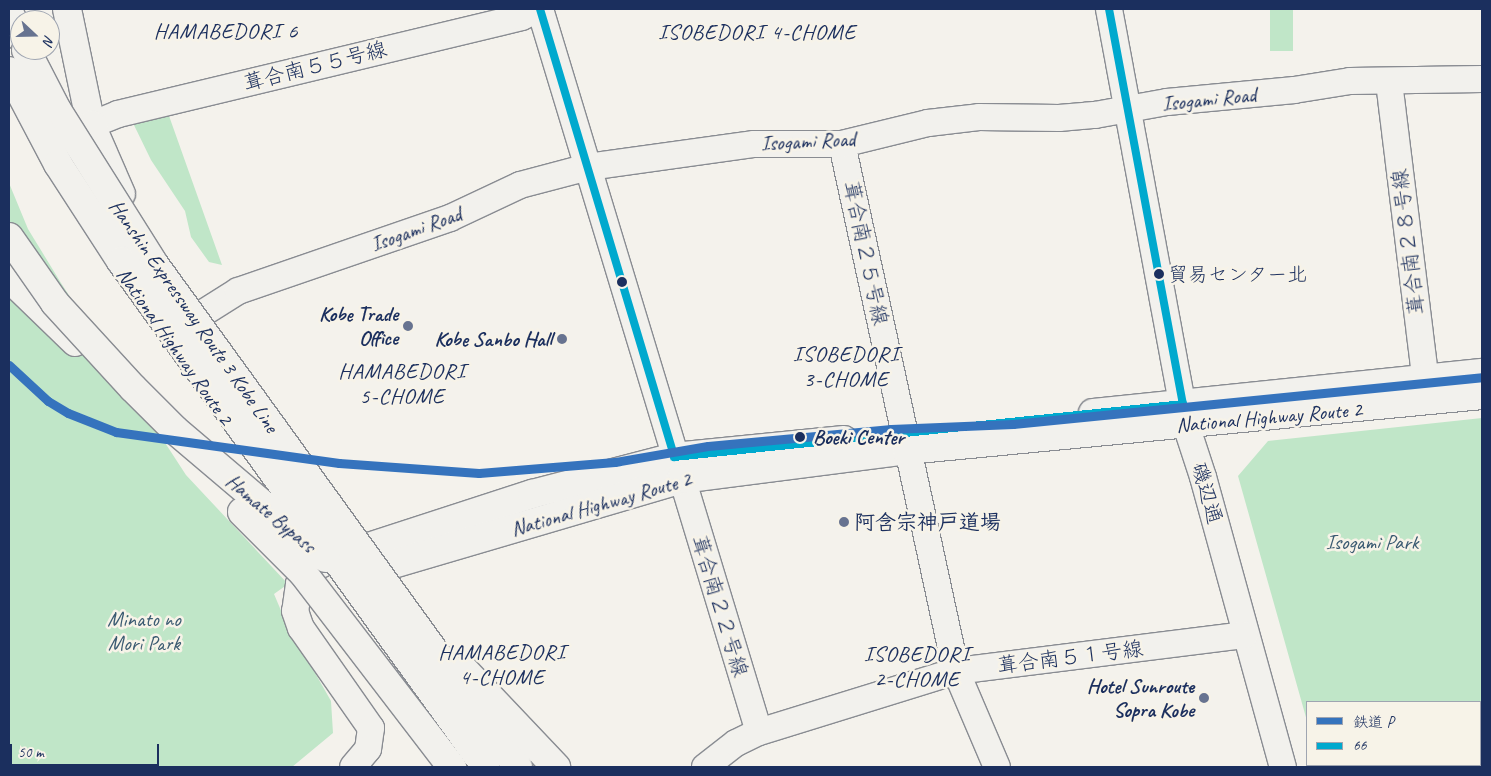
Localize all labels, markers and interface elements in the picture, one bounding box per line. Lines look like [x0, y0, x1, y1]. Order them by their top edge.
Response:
north arrow [10, 10, 60, 60]
district label: HAMABEDORI 6 [153, 19, 299, 45]
district label: ISOBEDORI 4-CHOME [656, 20, 858, 46]
text: N [39, 33, 58, 47]
street label: 葺合南５５号線 [241, 36, 389, 96]
street label: Isogami Road [1161, 82, 1257, 116]
street label: Isogami Road [760, 126, 856, 156]
street label: 葺合南２８号線 [1387, 168, 1429, 316]
street label: 葺合南２５号線 [838, 178, 894, 328]
street label: Hanshin Expressway Route 3 Kobe Line [104, 194, 284, 438]
street label: Isogami Road [367, 201, 465, 257]
street label: National Highway Route 2 [111, 262, 239, 430]
place label: 貿易センター北 [1168, 262, 1308, 286]
marker: 貿易センター北 [1154, 269, 1164, 279]
unlabelled marker [617, 277, 627, 287]
place label: Kobe Trade Office [319, 301, 398, 351]
marker: Kobe Trade Office [402, 320, 414, 332]
place label: Kobe Sanbo Hall [433, 326, 552, 352]
marker: Kobe Sanbo Hall [556, 333, 568, 345]
district label: ISOBEDORI 3-CHOME [792, 341, 900, 392]
district label: HAMABEDORI 5-CHOME [338, 358, 466, 410]
street label: National Highway Route 2 [1175, 396, 1363, 438]
place label: Boeki Center [813, 424, 904, 450]
marker: Boeki Center [791, 428, 809, 446]
street label: 磯辺通 [1186, 459, 1228, 527]
street label: National Highway Route 2 [508, 466, 694, 542]
street label: Hamate Bypass [221, 468, 321, 558]
place label: 阿含宗神戸道場 [854, 509, 1001, 535]
marker: 阿含宗神戸道場 [838, 516, 850, 528]
park label: Isogami Park [1326, 529, 1418, 555]
street label: 葺合南２２号線 [686, 532, 754, 680]
park label: Minato no Mori Park [107, 606, 181, 656]
street label: 葺合南５１号線 [996, 636, 1144, 678]
district label: HAMABEDORI 4-CHOME [438, 639, 566, 690]
district label: ISOBEDORI 2-CHOME [863, 641, 971, 692]
place label: Hotel Sunroute Sopra Kobe [1087, 673, 1194, 723]
marker: Hotel Sunroute Sopra Kobe [1198, 692, 1210, 704]
legend [1306, 701, 1481, 766]
text: 鉄道 P [1353, 713, 1394, 732]
scale bar [12, 734, 161, 766]
text: 66 [1353, 736, 1367, 755]
text: 50 m [18, 743, 44, 762]

